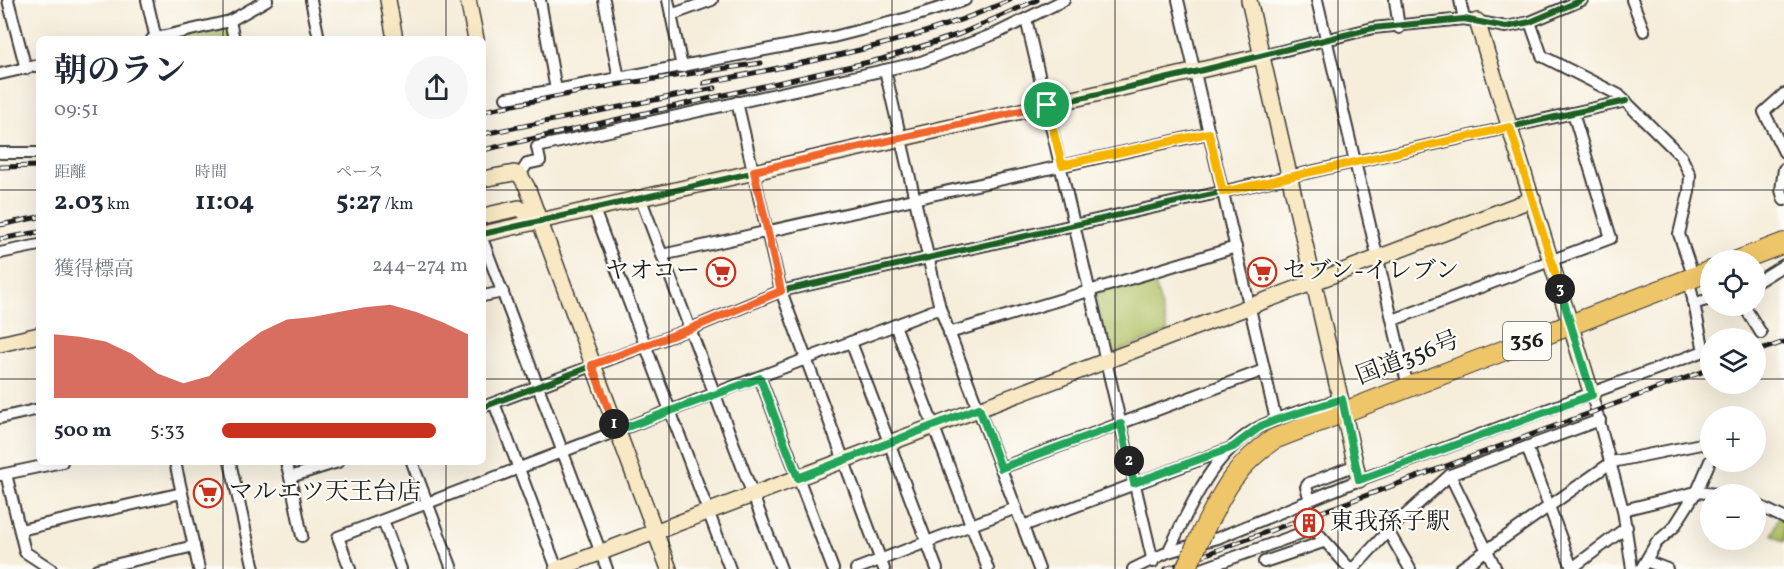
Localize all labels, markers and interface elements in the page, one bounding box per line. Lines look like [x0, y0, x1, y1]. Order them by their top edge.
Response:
text: 朝のラン [54, 50, 186, 96]
button: share [405, 56, 468, 119]
pin [1021, 79, 1072, 130]
icon: arrive [1030, 88, 1063, 121]
text: 09:51 [54, 96, 99, 124]
text: 距離 [54, 162, 86, 184]
text: 時間 [195, 162, 227, 184]
text: ペース [336, 162, 383, 184]
text: 2.03 [54, 184, 104, 220]
text: 11:04 [195, 184, 255, 220]
text: 5:27 [336, 184, 382, 220]
text: km [104, 194, 130, 216]
text: /km [382, 194, 413, 216]
map controls [1700, 250, 1766, 550]
button: locate [1700, 250, 1766, 316]
text: 244–274 m [372, 252, 468, 280]
place label: ヤオコー [605, 255, 700, 289]
place label: セブン-イレブン [1283, 255, 1459, 289]
text: 獲得標高 [54, 256, 134, 284]
supermarket icon: ヤオコー [705, 256, 737, 288]
supermarket icon: セブン-イレブン [1246, 256, 1278, 288]
pin: 3 [1545, 274, 1575, 304]
text: 3 [1556, 278, 1564, 300]
road number: 356 [1503, 322, 1551, 360]
street label: 国道356号 [1351, 324, 1465, 394]
button: layers [1700, 328, 1766, 394]
button: + [1700, 406, 1766, 472]
pin: 1 [599, 409, 629, 439]
text: 1 [611, 413, 617, 435]
text: 500 m [54, 417, 112, 445]
text: 5:33 [150, 417, 185, 445]
pin: 2 [1114, 446, 1144, 476]
text: 2 [1125, 450, 1133, 472]
place label: マルエツ天王台店 [229, 476, 421, 510]
supermarket icon: マルエツ天王台店 [192, 477, 224, 509]
button: − [1700, 484, 1766, 550]
place label: 東我孫子駅 [1330, 506, 1450, 540]
building icon: 東我孫子駅 [1293, 507, 1325, 539]

